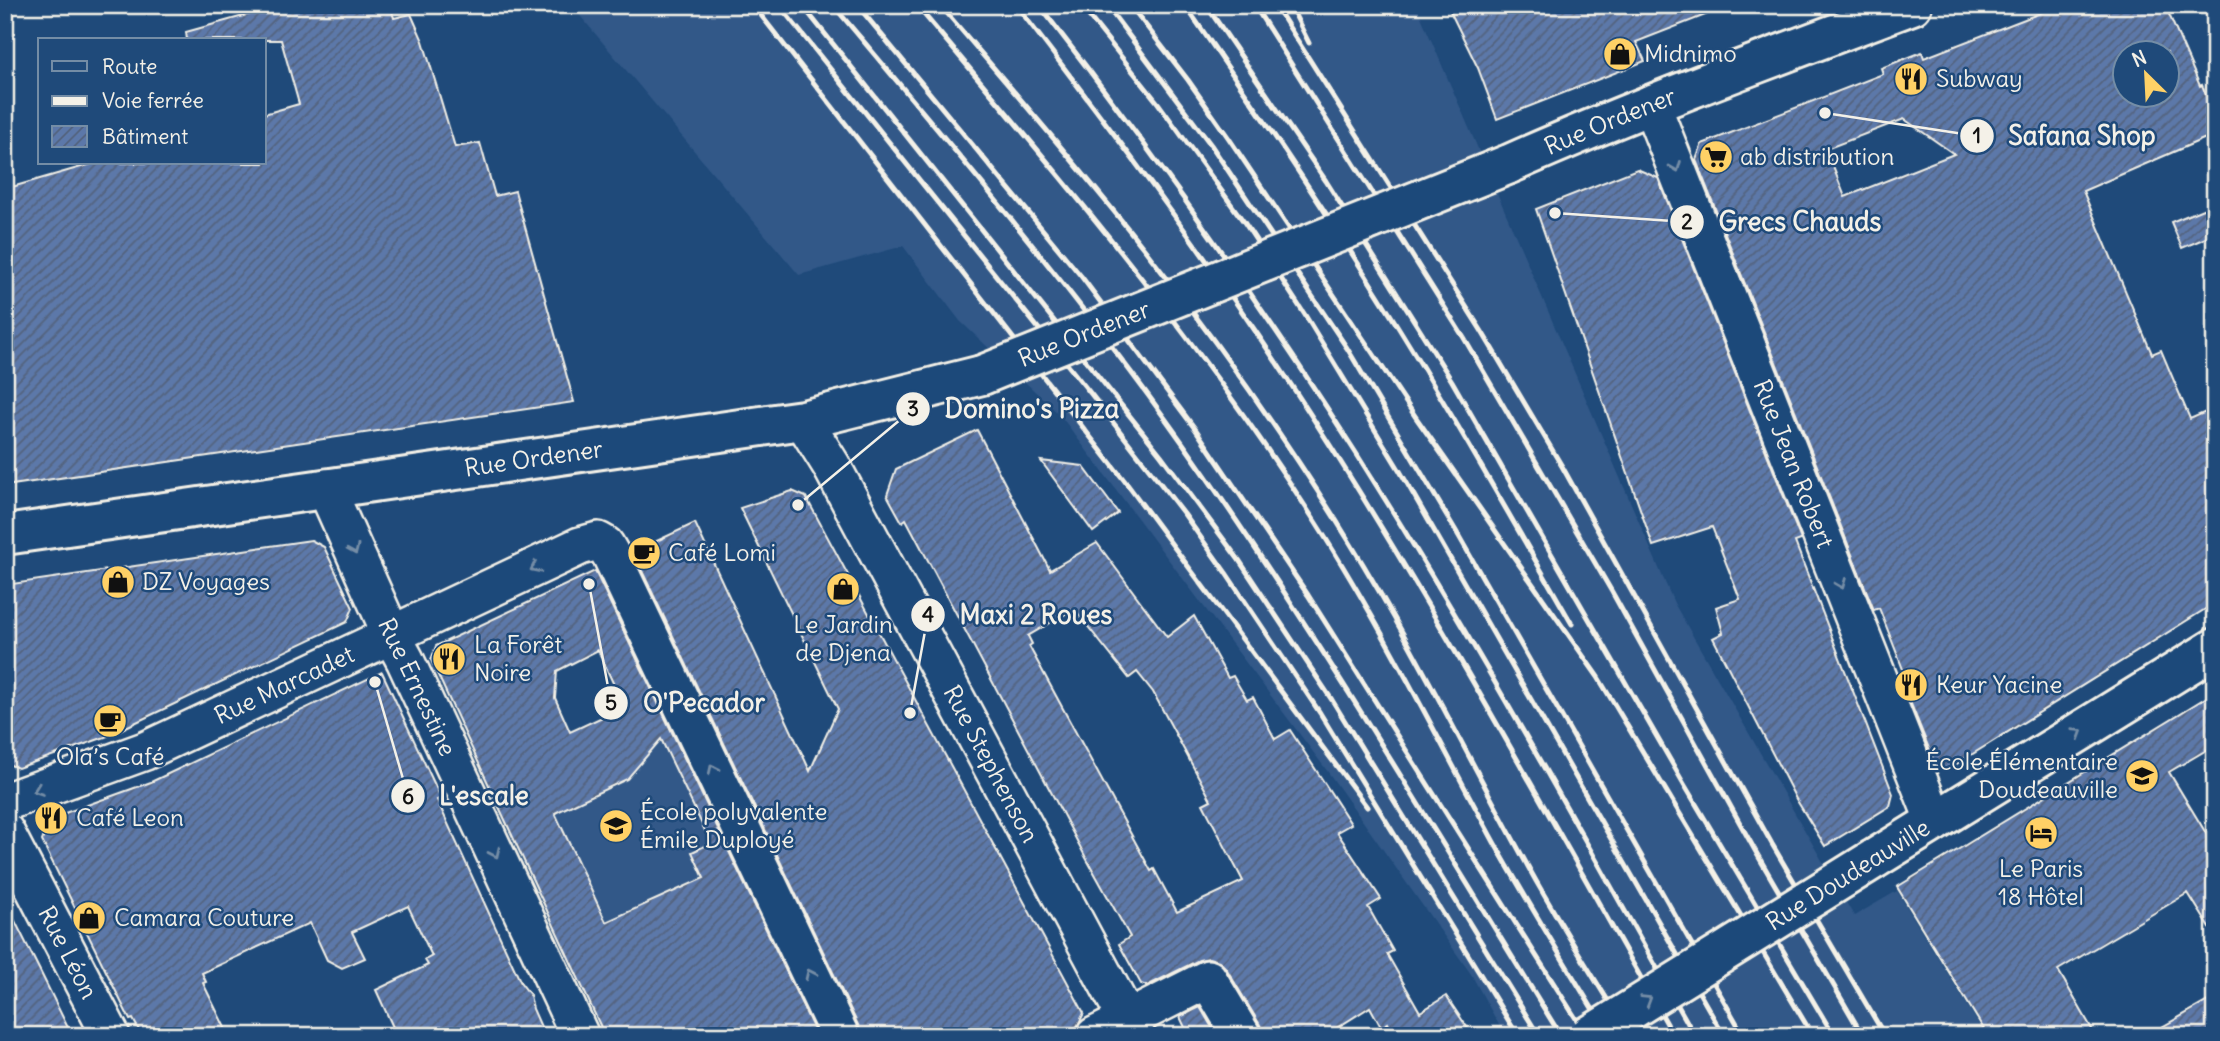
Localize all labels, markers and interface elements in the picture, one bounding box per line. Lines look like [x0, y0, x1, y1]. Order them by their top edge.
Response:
shop icon: Midnimo [1601, 35, 1639, 73]
legend [38, 38, 266, 164]
place label: Midnimo [1644, 38, 1737, 68]
north arrow [2112, 38, 2182, 108]
text: N [2128, 45, 2150, 72]
text: Route [102, 53, 157, 80]
restaurant icon: Subway [1892, 60, 1930, 98]
place label: Subway [1936, 63, 2023, 93]
street label: Rue Ordener [1539, 80, 1680, 161]
text: Voie ferrée [102, 87, 204, 114]
callout: Safana Shop [1960, 113, 2170, 160]
text: Safana Shop [2008, 119, 2156, 152]
text: 1 [1973, 122, 1981, 149]
text: Bâtiment [102, 123, 188, 150]
supermarket icon: ab distribution [1697, 138, 1735, 176]
place label: ab distribution [1740, 141, 1895, 171]
one-way arrow [1667, 161, 1681, 173]
callout: Grecs Chauds [1669, 198, 1895, 245]
text: Grecs Chauds [1719, 205, 1882, 238]
text: 2 [1681, 208, 1693, 235]
street label: Rue Ordener [1013, 293, 1154, 373]
street label: Rue Jean Robert [1747, 375, 1841, 552]
callout: Domino's Pizza [896, 386, 1134, 433]
text: Domino's Pizza [945, 392, 1120, 425]
text: 3 [907, 395, 919, 422]
street label: Rue Ordener [462, 433, 605, 483]
cafe icon: Café Lomi [625, 534, 663, 572]
place label: Café Lomi [668, 537, 776, 567]
one-way arrow [346, 543, 360, 555]
one-way arrow [530, 560, 542, 574]
shop icon: DZ Voyages [99, 563, 137, 601]
place label: DZ Voyages [142, 566, 270, 596]
shop icon: Le Jardin de Djena [824, 570, 862, 608]
one-way arrow [1832, 577, 1846, 589]
callout: Maxi 2 Roues [910, 591, 1126, 638]
text: Maxi 2 Roues [960, 598, 1113, 631]
text: 4 [922, 601, 934, 628]
place label: Le Jardin de Djena [793, 609, 893, 667]
street label: Rue Ernestine [372, 613, 464, 761]
place label: La Forêt Noire [474, 629, 562, 687]
street label: Rue Marcadet [209, 639, 359, 730]
restaurant icon: La Forêt Noire [430, 640, 468, 678]
restaurant icon: Keur Yacine [1892, 666, 1930, 704]
place label: Keur Yacine [1936, 669, 2062, 699]
callout: O'Pecador [594, 679, 779, 726]
street label: Rue Stephenson [937, 680, 1046, 847]
text: O'Pecador [643, 686, 765, 719]
text: 5 [605, 689, 617, 716]
cafe icon: Ola’s Café [91, 702, 129, 740]
one-way arrow [2070, 728, 2083, 741]
place label: Ola’s Café [56, 741, 164, 771]
place label: École Élémentaire Doudeauville [1926, 746, 2118, 804]
school or university icon: École Élémentaire Doudeauville [2123, 757, 2161, 795]
one-way arrow [707, 764, 721, 776]
callout: L'escale [391, 773, 543, 820]
text: L'escale [439, 779, 529, 812]
one-way arrow [32, 781, 44, 795]
text: 6 [402, 783, 414, 810]
place label: École polyvalente Émile Duployé [640, 796, 827, 854]
restaurant icon: Café Leon [32, 799, 70, 837]
place label: Café Leon [76, 802, 184, 832]
school or university icon: École polyvalente Émile Duployé [597, 807, 635, 845]
street label: Rue Doudeauville [1760, 812, 1935, 937]
hotel icon: Le Paris 18 Hôtel [2022, 814, 2060, 852]
one-way arrow [487, 845, 501, 858]
place label: Le Paris 18 Hôtel [1998, 853, 2084, 911]
shop icon: Camara Couture [70, 899, 108, 937]
street label: Rue Léon [32, 901, 105, 1004]
place label: Camara Couture [114, 902, 294, 932]
one-way arrow [805, 969, 819, 981]
one-way arrow [1639, 995, 1652, 1008]

